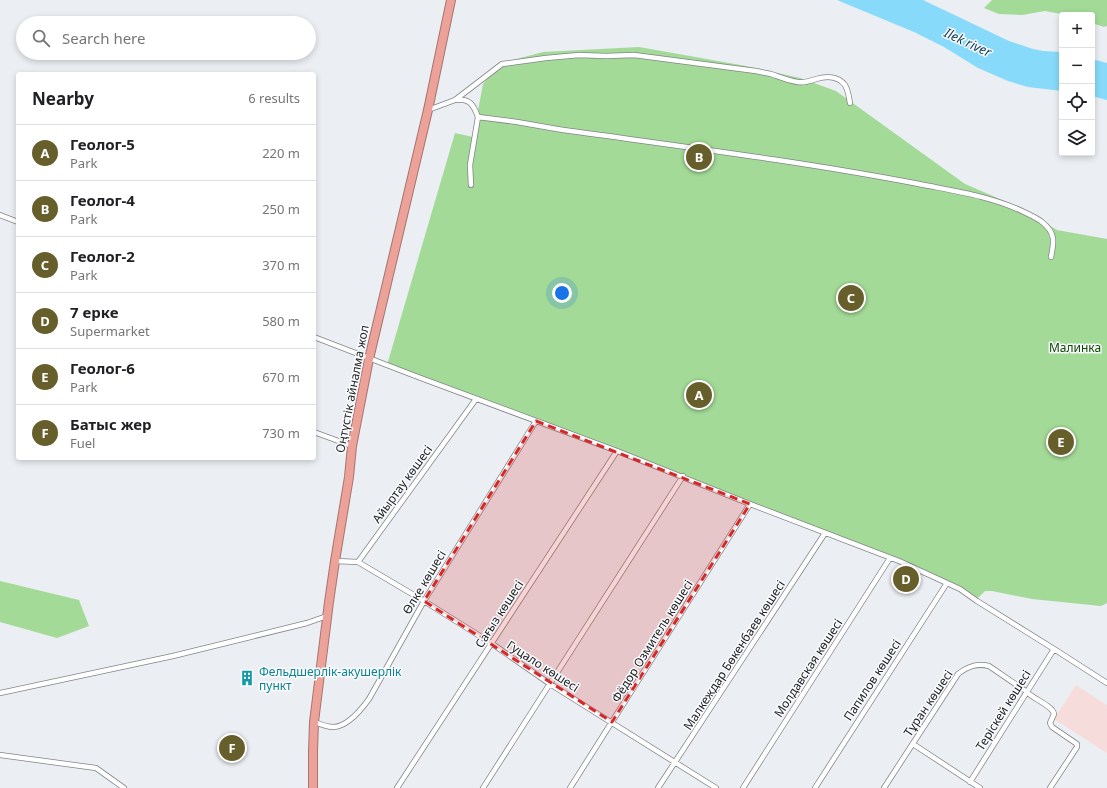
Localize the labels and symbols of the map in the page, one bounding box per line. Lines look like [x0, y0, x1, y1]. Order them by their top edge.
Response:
water label: Ilek river [941, 23, 995, 61]
pin: B [686, 142, 712, 172]
your location [552, 283, 572, 303]
pin: C [838, 283, 864, 313]
street label: Оңтүстік айналма жол [331, 324, 373, 454]
park label: Малинка [1049, 339, 1101, 356]
pin: A [686, 380, 712, 410]
pin: E [1048, 427, 1074, 457]
street label: Айыртау көшесі [368, 442, 436, 526]
street label: Өлке көшесі [398, 547, 450, 617]
pin: D [893, 564, 919, 594]
street label: Сағыз көшесі [471, 577, 527, 651]
street label: Фёдор Озмитель көшесі [607, 577, 697, 705]
street label: Малкеждар Бөкенбаев көшесі [679, 577, 789, 733]
street label: Молдавская көшесі [770, 615, 846, 721]
street label: Гуцало көшесі [504, 636, 582, 696]
street label: Папилов көшесі [839, 636, 905, 724]
place label: Фельдшерлік-акушерлік пункт [259, 663, 402, 694]
street label: Тұран көшесі [899, 666, 957, 740]
street label: Теріскей көшесі [971, 666, 1035, 754]
building icon: Фельдшерлік-акушерлік пункт [238, 669, 256, 687]
pin: F [219, 733, 245, 763]

